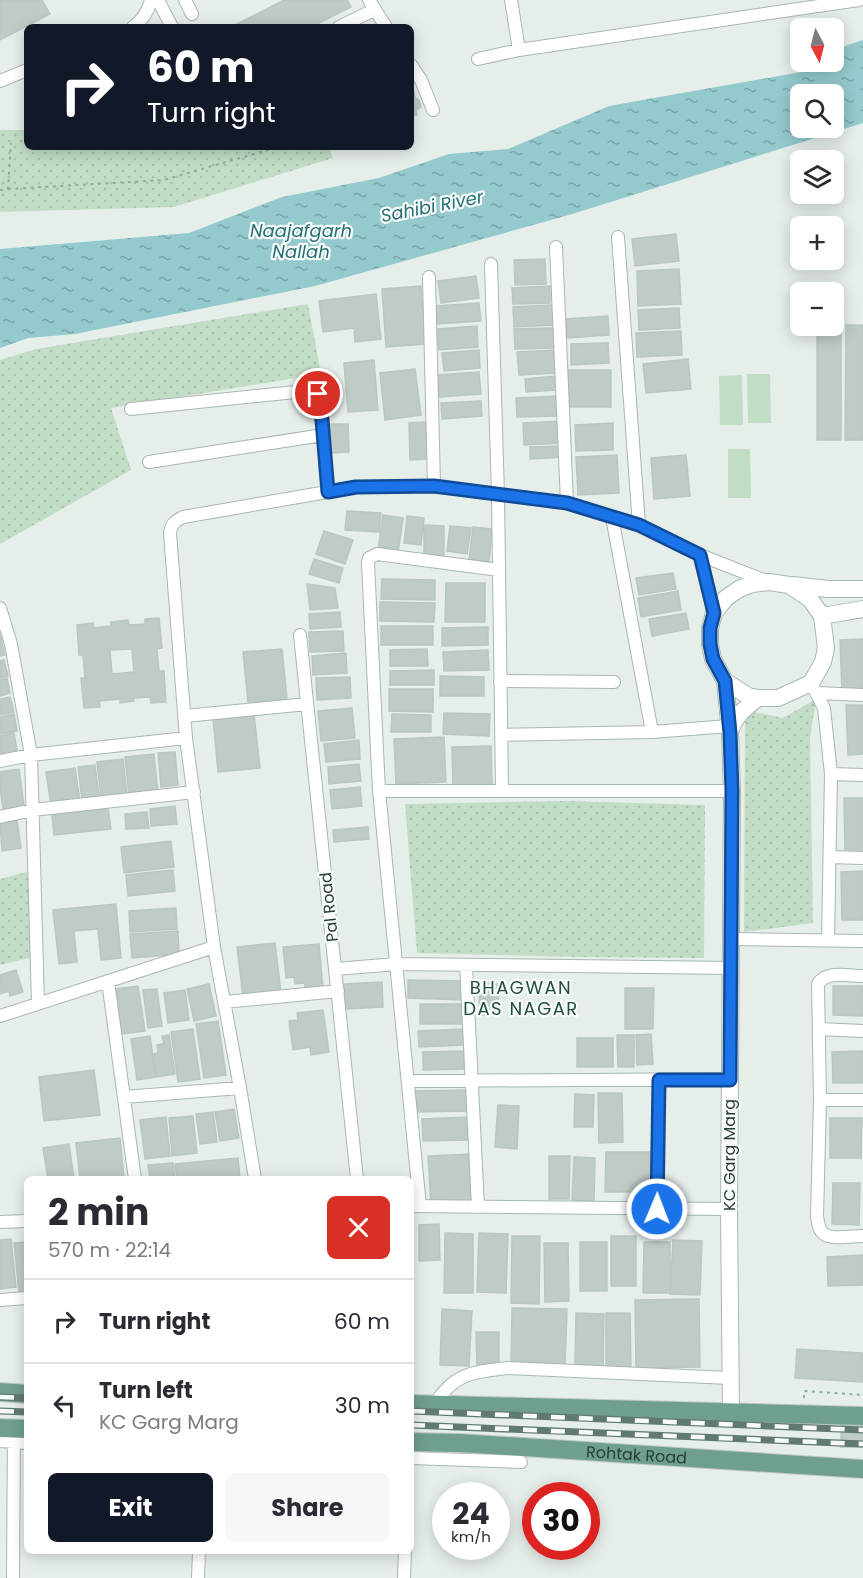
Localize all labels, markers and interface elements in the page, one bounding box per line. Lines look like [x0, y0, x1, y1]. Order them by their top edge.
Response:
north arrow [790, 18, 844, 72]
map controls [790, 18, 844, 336]
text: 60 m [147, 38, 255, 97]
icon: right [48, 48, 126, 126]
button: search [790, 84, 844, 138]
text: Turn right [147, 94, 276, 131]
button: layers [790, 150, 844, 204]
water label: Sahibi River [379, 184, 487, 228]
button: + [790, 216, 844, 270]
water label: Naajafgarh Nallah [250, 218, 352, 264]
button: − [790, 282, 844, 336]
pin [292, 368, 343, 419]
icon: arrive [301, 377, 334, 410]
street label: Pal Road [314, 871, 344, 943]
district label: BHAGWAN DAS NAGAR [463, 975, 579, 1021]
street label: KC Garg Marg [718, 1099, 741, 1211]
position arrow [625, 1177, 689, 1241]
text: 2 min [48, 1187, 149, 1238]
button: close [327, 1196, 390, 1259]
text: 570 m · 22:14 [48, 1236, 171, 1264]
icon: right [48, 1305, 81, 1338]
text: Turn right [99, 1306, 210, 1337]
text: 60 m [334, 1306, 390, 1337]
text: Turn left [99, 1375, 193, 1406]
icon: left [48, 1389, 81, 1422]
text: 30 m [335, 1390, 390, 1421]
text: KC Garg Marg [99, 1408, 239, 1436]
street label: Rohtak Road [585, 1440, 688, 1469]
button: Exit [48, 1473, 213, 1542]
button: Share [225, 1473, 390, 1542]
speed limit sign: 30 [522, 1482, 600, 1560]
text: 24 [452, 1492, 490, 1535]
text: km/h [451, 1526, 491, 1547]

